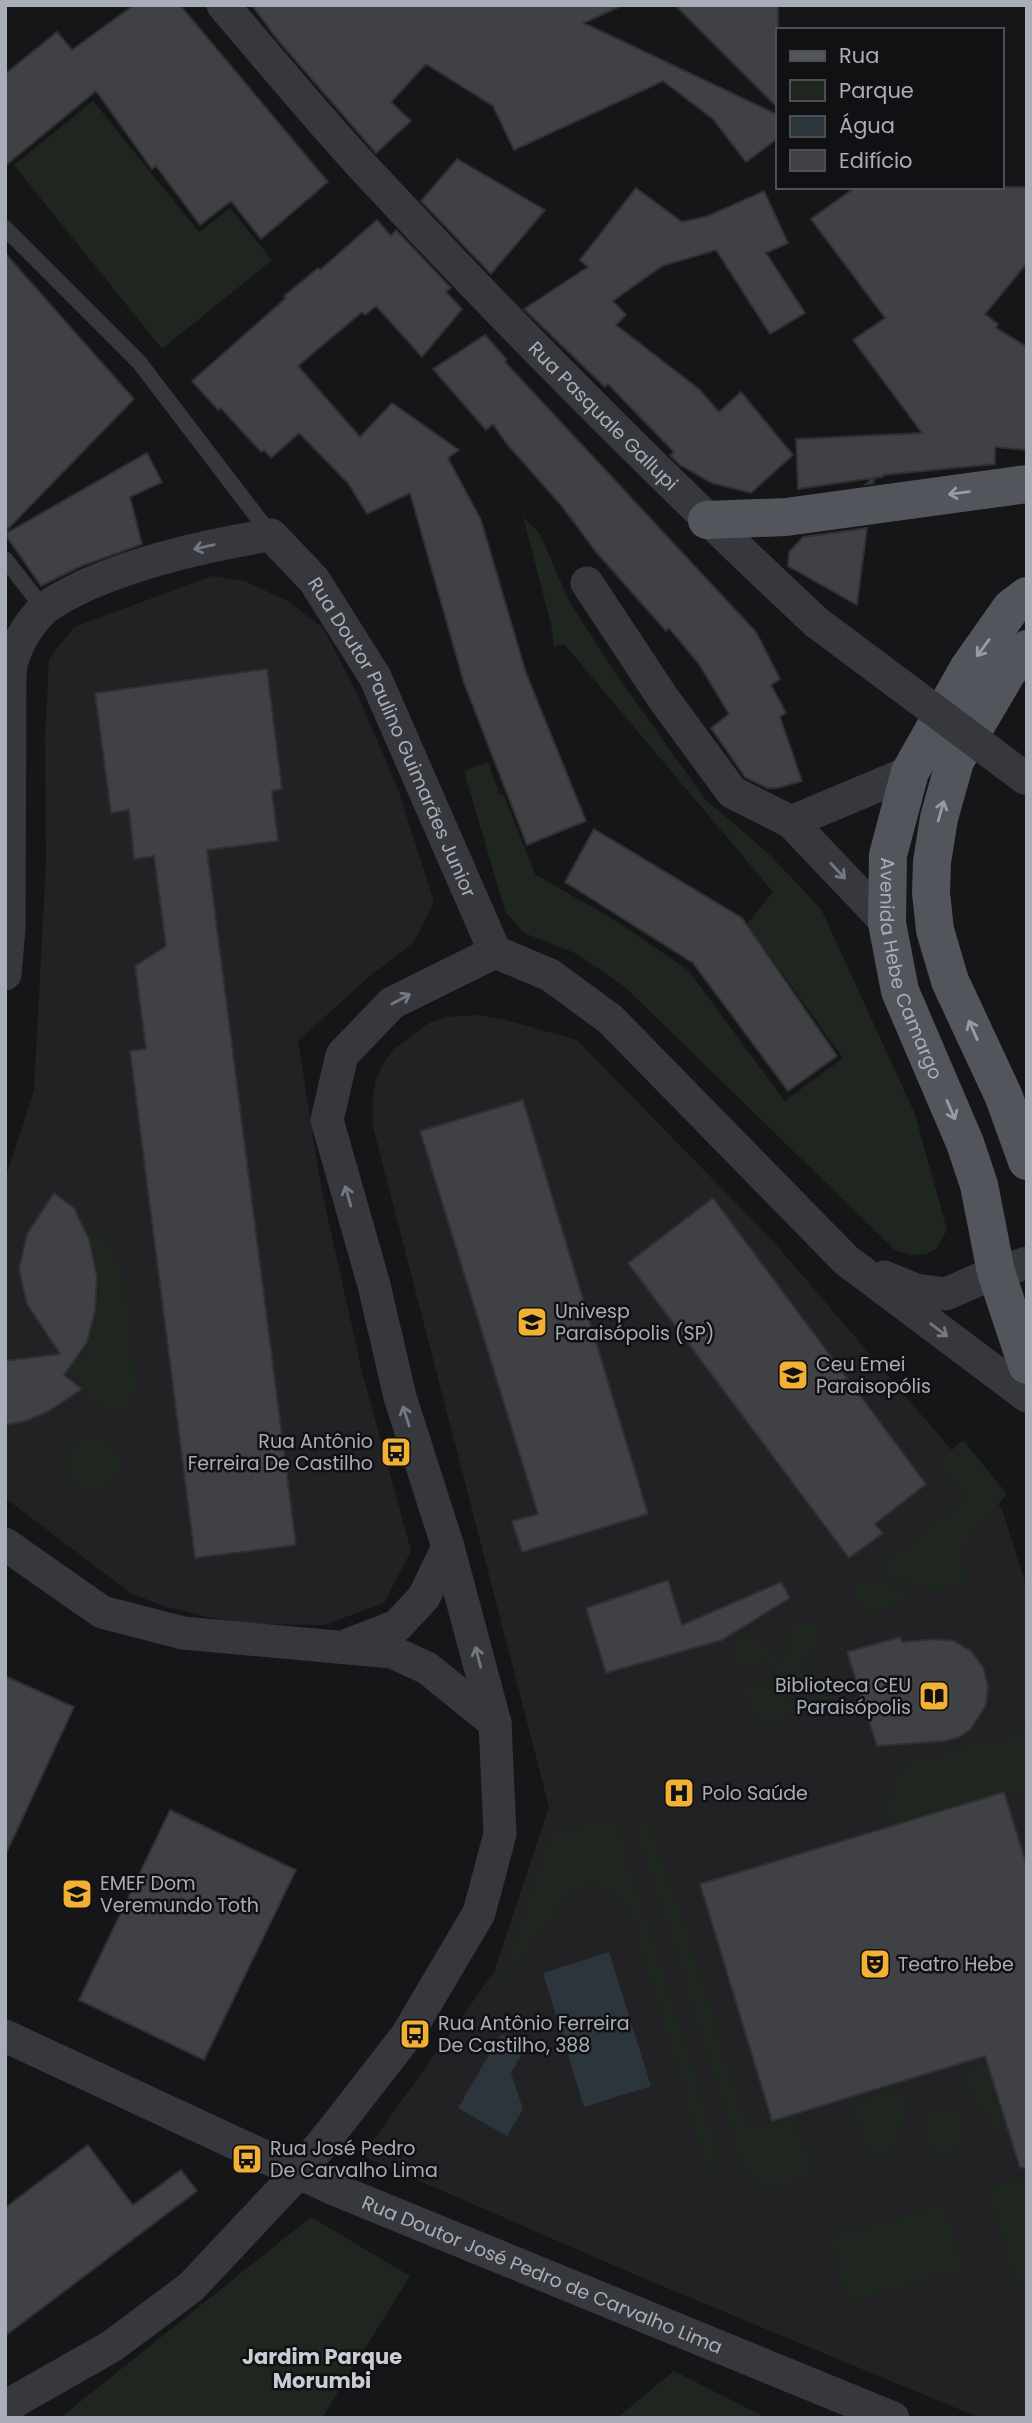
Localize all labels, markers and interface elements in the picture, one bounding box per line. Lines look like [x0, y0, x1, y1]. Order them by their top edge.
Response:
legend [776, 28, 1004, 189]
text: Rua [839, 41, 879, 70]
text: Parque [839, 76, 914, 105]
text: Água [839, 111, 895, 140]
text: Edifício [839, 146, 913, 175]
street label: Rua Pasquale Gallupi [522, 335, 684, 497]
one-way arrow [948, 487, 971, 500]
one-way arrow [193, 541, 216, 554]
street label: Rua Doutor Paulino Guimarães Junior [301, 572, 482, 902]
one-way arrow [976, 638, 990, 657]
one-way arrow [936, 801, 949, 823]
street label: Avenida Hebe Camargo [873, 857, 949, 1084]
one-way arrow [830, 862, 847, 879]
one-way arrow [390, 992, 411, 1005]
one-way arrow [966, 1020, 979, 1041]
one-way arrow [945, 1099, 958, 1120]
one-way arrow [341, 1185, 354, 1207]
place label: Univesp Paraisópolis (SP) [555, 1298, 714, 1347]
school or university icon: Univesp Paraisópolis (SP) [515, 1305, 549, 1339]
one-way arrow [930, 1323, 948, 1338]
place label: Ceu Emei Paraisopólis [816, 1351, 931, 1400]
school or university icon: Ceu Emei Paraisopólis [776, 1358, 810, 1392]
one-way arrow [398, 1405, 411, 1427]
place label: Rua Antônio Ferreira De Castilho [188, 1428, 373, 1477]
bus stop icon: Rua Antônio Ferreira De Castilho [379, 1435, 413, 1469]
one-way arrow [470, 1647, 483, 1669]
place label: Biblioteca CEU Paraisópolis [775, 1672, 911, 1721]
library icon: Biblioteca CEU Paraisópolis [917, 1679, 951, 1713]
hospital icon: Polo Saúde [662, 1776, 696, 1810]
place label: Polo Saúde [702, 1780, 808, 1807]
place label: EMEF Dom Veremundo Toth [100, 1870, 259, 1919]
school or university icon: EMEF Dom Veremundo Toth [60, 1877, 94, 1911]
theatre icon: Teatro Hebe [858, 1947, 892, 1981]
place label: Teatro Hebe [898, 1951, 1014, 1978]
place label: Rua Antônio Ferreira De Castilho, 388 [438, 2010, 630, 2059]
bus stop icon: Rua Antônio Ferreira De Castilho, 388 [398, 2017, 432, 2051]
place label: Rua José Pedro De Carvalho Lima [270, 2135, 438, 2184]
bus stop icon: Rua José Pedro De Carvalho Lima [230, 2142, 264, 2176]
street label: Rua Doutor José Pedro de Carvalho Lima [358, 2189, 726, 2361]
district label: Jardim Parque Morumbi [242, 2342, 402, 2395]

